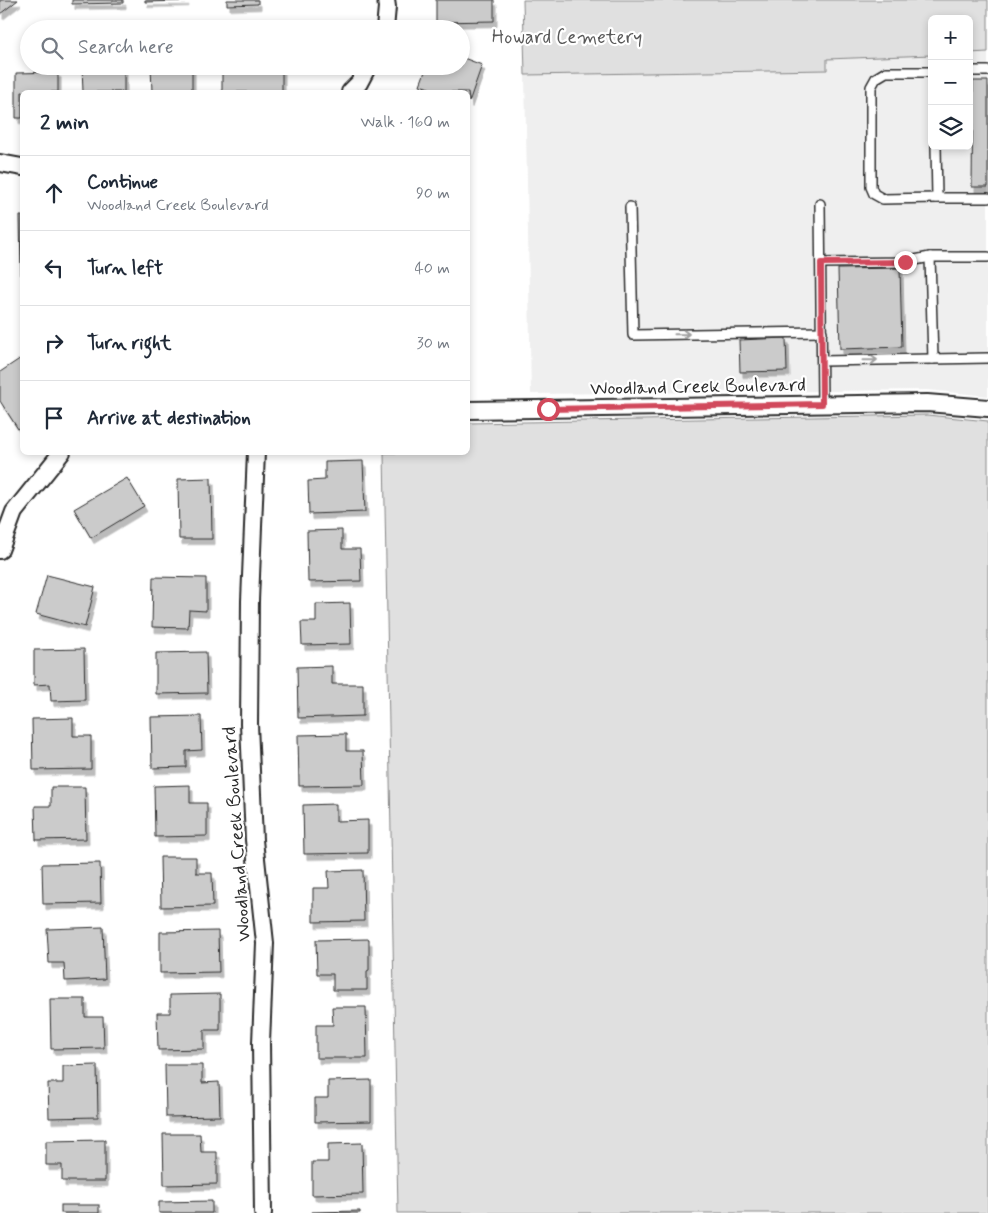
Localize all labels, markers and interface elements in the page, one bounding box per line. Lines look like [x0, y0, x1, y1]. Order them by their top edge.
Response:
map controls [928, 15, 973, 150]
button: + [928, 15, 973, 60]
search box [20, 20, 470, 75]
park label: Howard Cemetery [492, 25, 642, 50]
icon: search [38, 34, 66, 62]
text: Search here [78, 35, 174, 60]
button: − [928, 60, 973, 105]
button: layers [928, 105, 973, 150]
text: 2 min [40, 109, 89, 137]
text: Walk · 160 m [360, 112, 450, 133]
text: Continue [87, 170, 158, 195]
icon: ahead [40, 179, 68, 207]
text: 90 m [416, 183, 450, 204]
text: Woodland Creek Boulevard [87, 195, 268, 216]
route end [894, 251, 917, 274]
icon: left [40, 254, 68, 282]
text: Turn left [87, 256, 163, 281]
text: 40 m [414, 258, 450, 279]
icon: right [40, 329, 68, 357]
one-way arrow [673, 329, 689, 339]
text: Turn right [87, 331, 171, 356]
text: 30 m [417, 333, 450, 354]
one-way arrow [862, 355, 878, 365]
street label: Woodland Creek Boulevard [590, 373, 806, 401]
route start [537, 398, 560, 421]
icon: arrive [40, 404, 68, 432]
text: Arrive at destination [87, 406, 251, 431]
street label: Woodland Creek Boulevard [217, 726, 257, 942]

